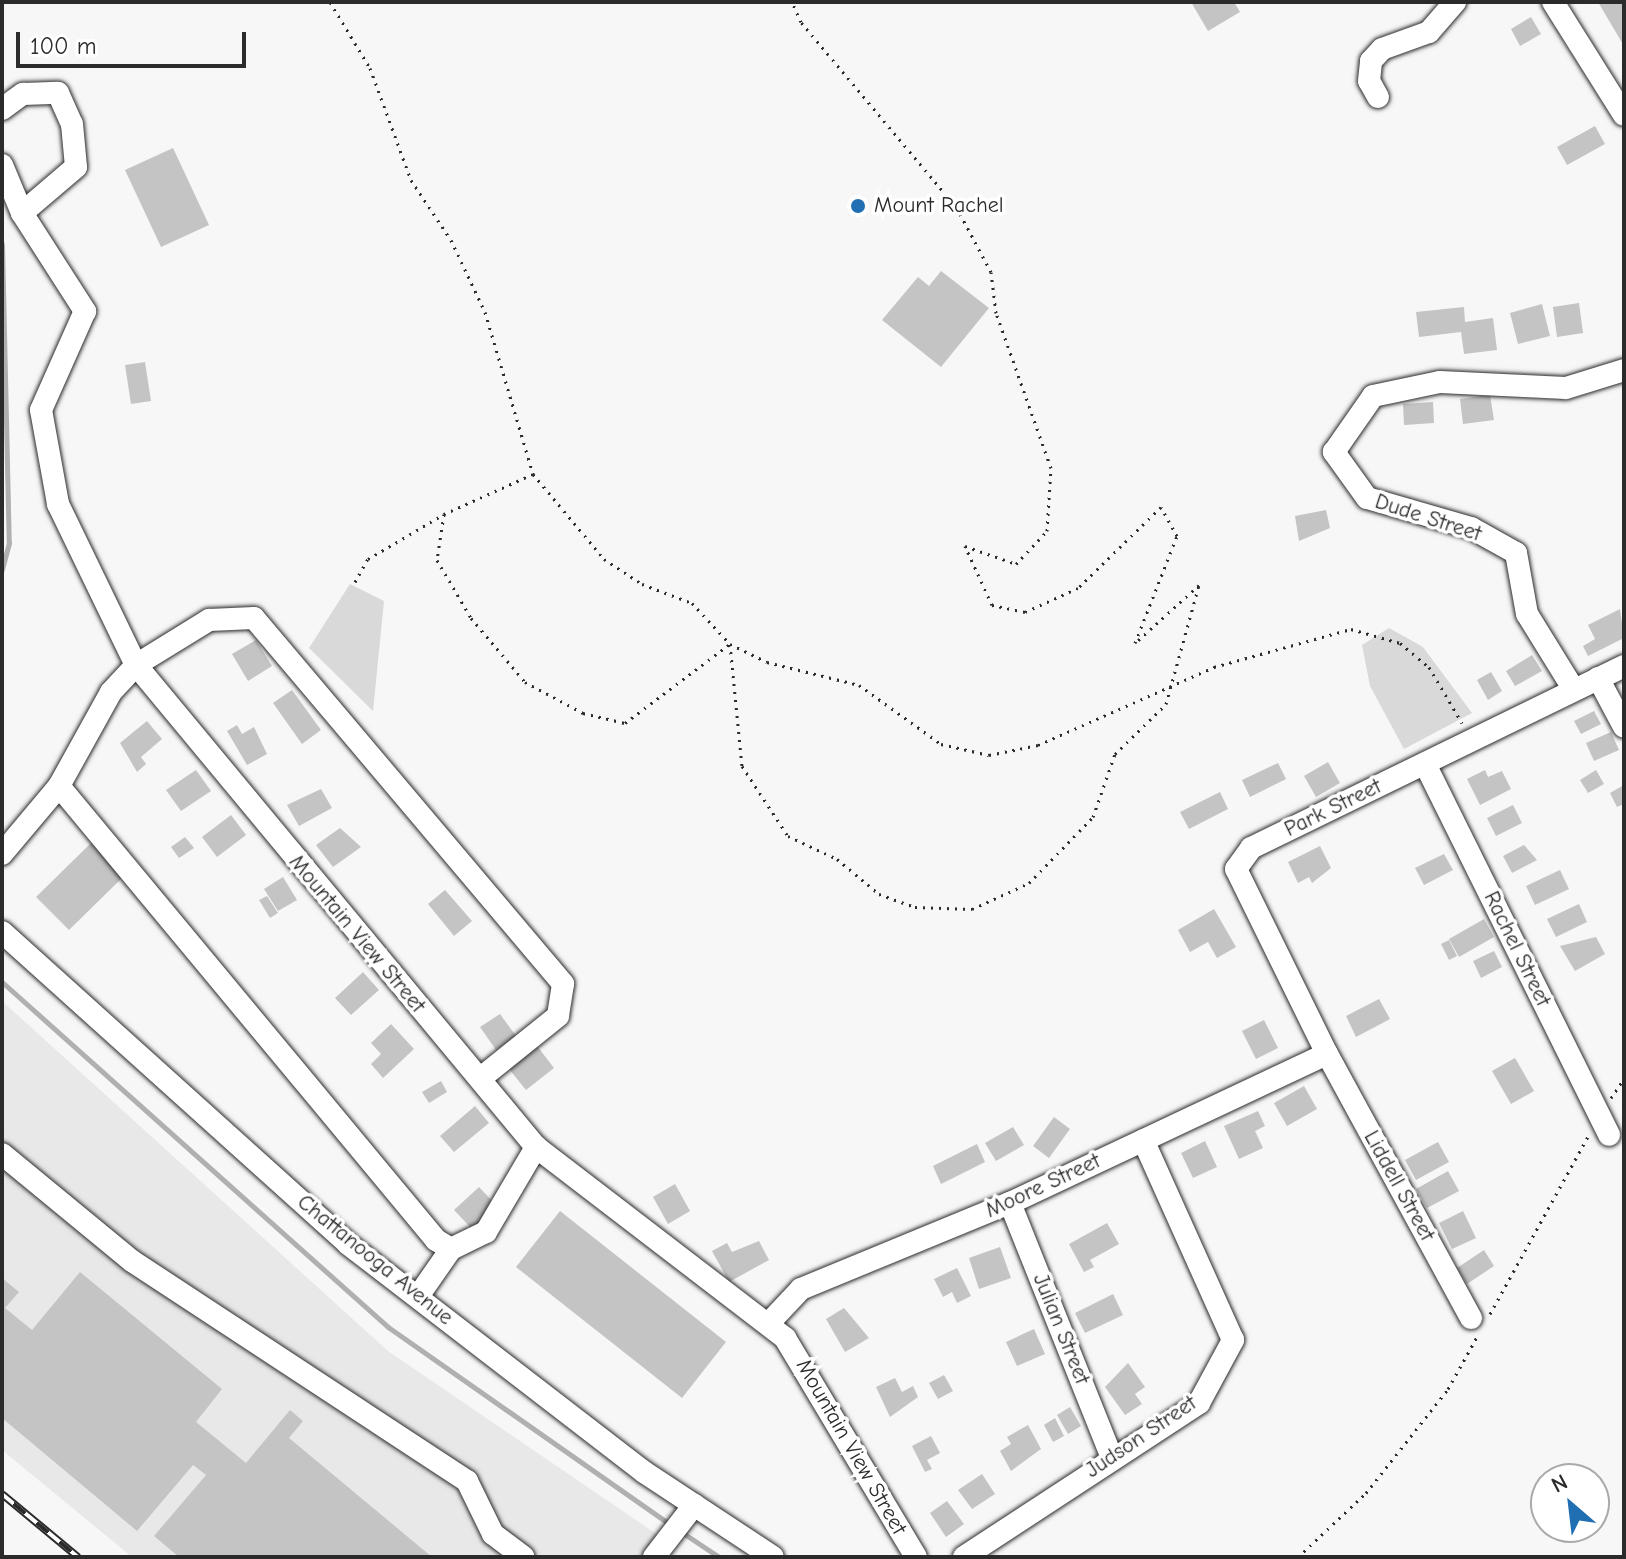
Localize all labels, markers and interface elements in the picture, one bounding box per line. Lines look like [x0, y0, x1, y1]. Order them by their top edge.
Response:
scale bar [20, 16, 250, 66]
text: 100 m [30, 32, 97, 60]
place label: Mount Rachel [874, 193, 1004, 219]
marker: Mount Rachel [849, 197, 867, 215]
street label: Dude Street [1372, 488, 1484, 548]
street label: Park Street [1280, 773, 1386, 843]
street label: Mountain View Street [283, 850, 431, 1018]
street label: Rachel Street [1478, 887, 1556, 1011]
street label: Liddell Street [1358, 1126, 1440, 1246]
street label: Moore Street [981, 1148, 1105, 1224]
street label: Chattanooga Avenue [292, 1189, 458, 1331]
street label: Julian Street [1027, 1270, 1095, 1388]
street label: Mountain View Street [790, 1354, 912, 1540]
street label: Judson Street [1080, 1390, 1202, 1484]
north arrow [1530, 1463, 1610, 1543]
text: N [1547, 1469, 1572, 1498]

